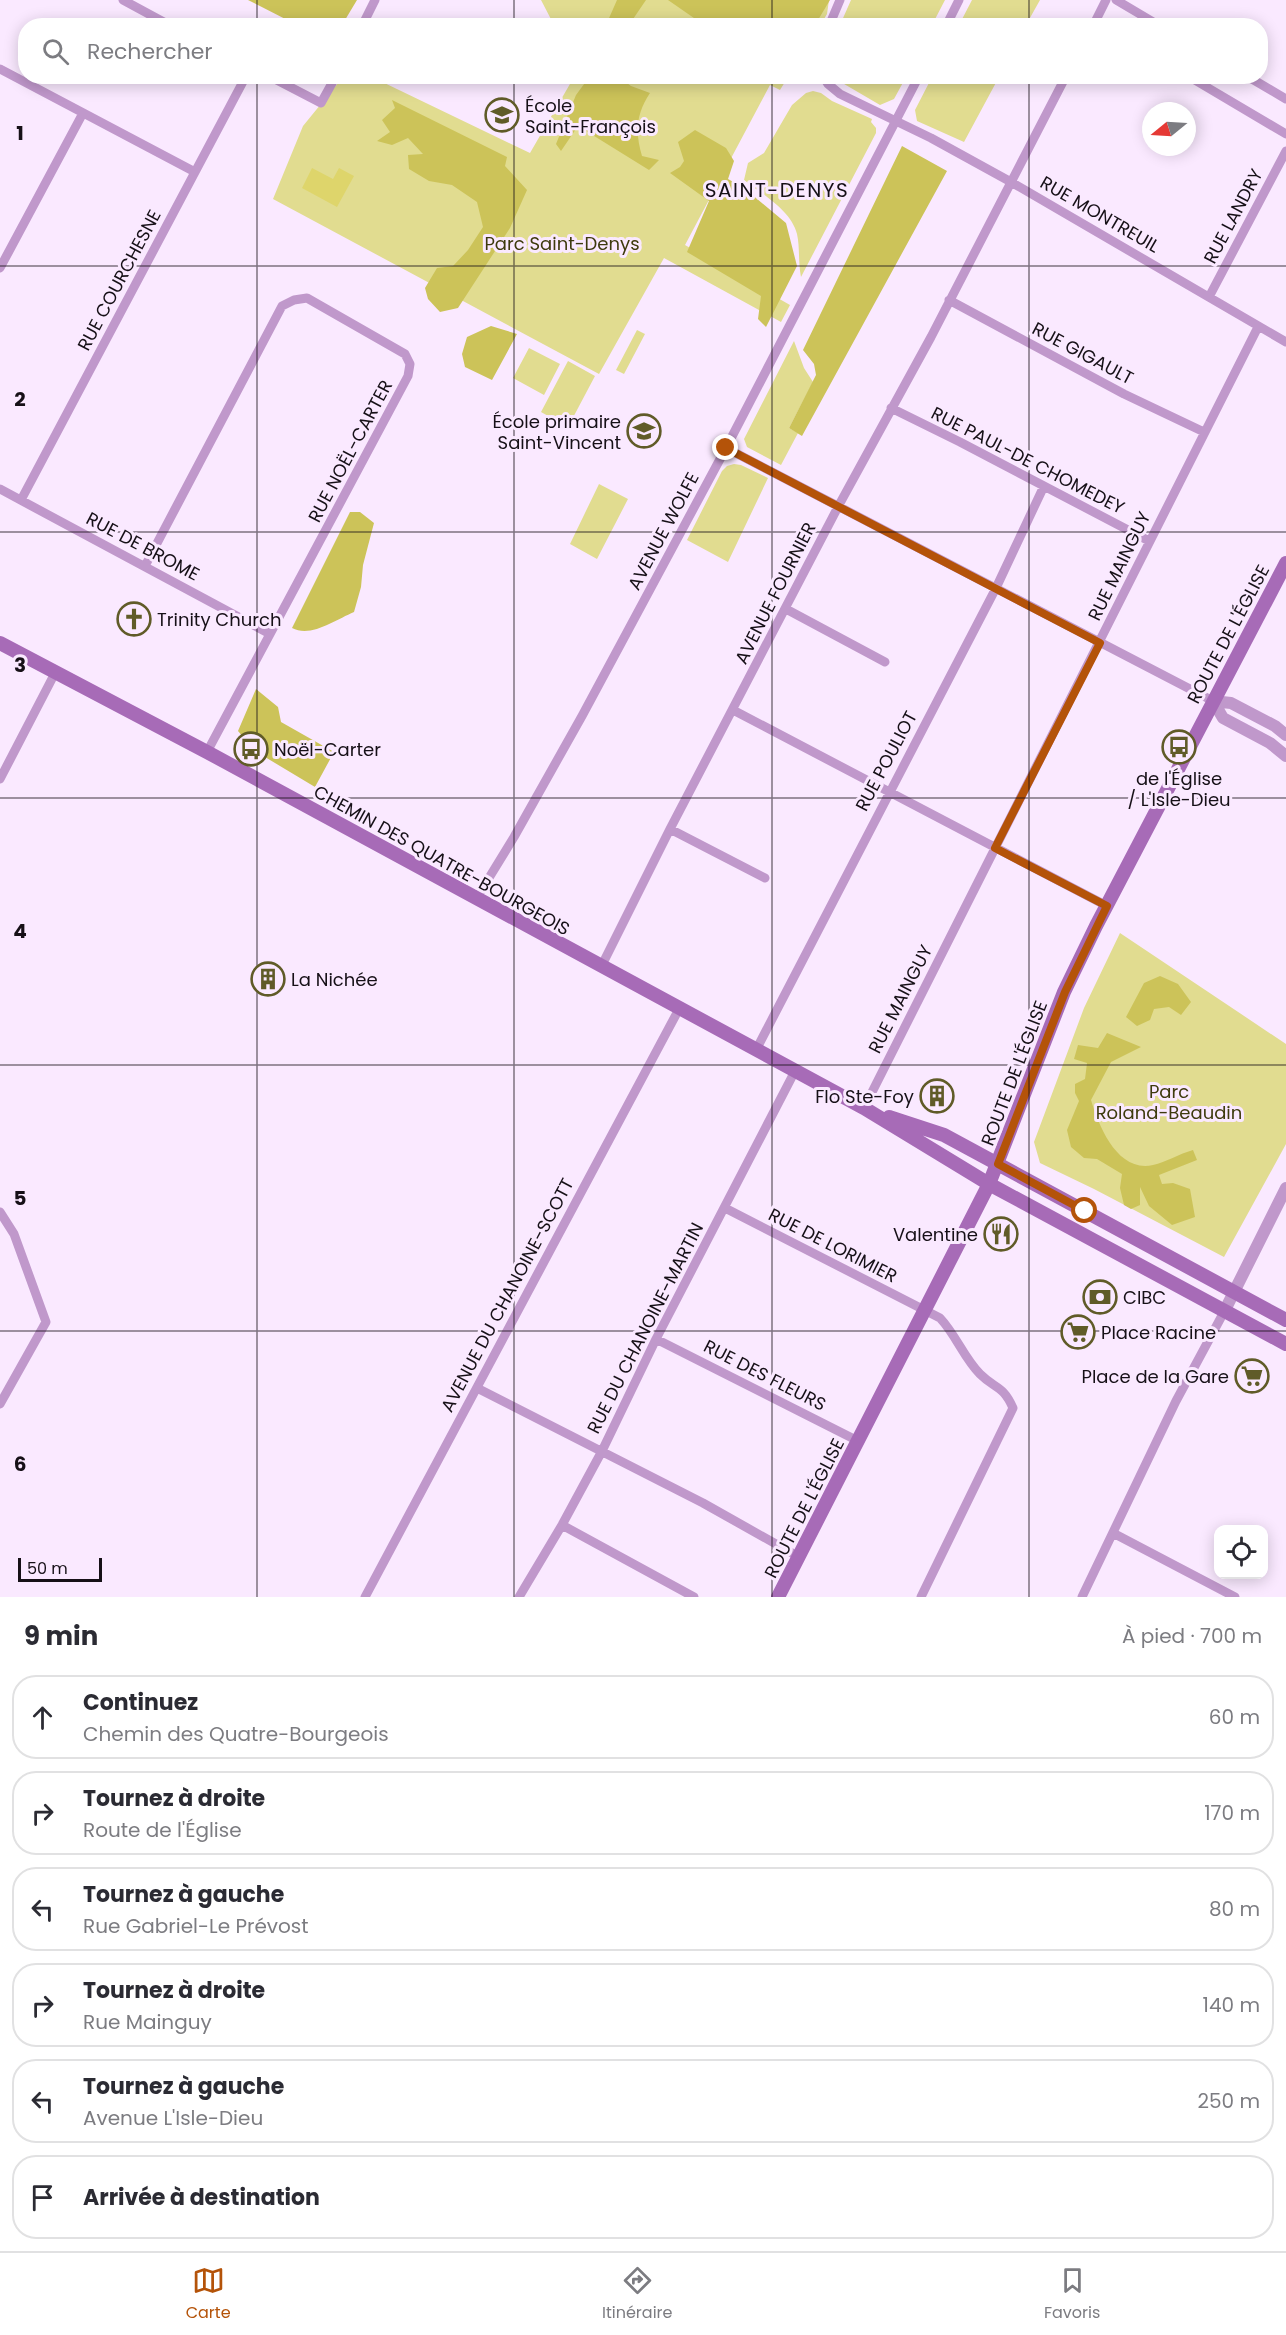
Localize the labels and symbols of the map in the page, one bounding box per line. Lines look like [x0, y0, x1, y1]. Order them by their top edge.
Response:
place label: École Saint-François [525, 93, 656, 139]
school or university icon: École Saint-François [484, 97, 520, 133]
north arrow [1142, 102, 1196, 156]
text: 1 [16, 119, 24, 147]
street label: RUE LANDRY [1198, 164, 1269, 268]
street label: RUE MONTREUIL [1036, 170, 1164, 258]
district label: SAINT-DENYS [705, 176, 849, 204]
street label: RUE COURCHESNE [71, 205, 167, 355]
park label: Parc Saint-Denys [484, 231, 640, 256]
street label: RUE GIGAULT [1028, 316, 1138, 390]
street label: RUE NOËL-CARTER [302, 375, 398, 527]
text: 2 [14, 385, 26, 413]
street label: RUE PAUL-DE CHOMEDEY [927, 400, 1129, 520]
place label: École primaire Saint-Vincent [493, 409, 621, 455]
school or university icon: École primaire Saint-Vincent [626, 413, 662, 449]
route end [712, 434, 738, 460]
street label: AVENUE WOLFE [621, 468, 705, 594]
street label: RUE DE BROME [82, 506, 204, 586]
street label: RUE MAINGUY [1082, 507, 1156, 625]
street label: AVENUE FOURNIER [728, 518, 822, 668]
street label: ROUTE DE L'ÉGLISE [1181, 560, 1275, 708]
church icon: Trinity Church [116, 601, 152, 637]
place label: Trinity Church [157, 607, 281, 632]
text: 3 [14, 651, 26, 679]
street label: RUE POULIOT [849, 706, 923, 815]
bus stop icon: de l'Église / L'Isle-Dieu [1161, 729, 1197, 765]
bus stop icon: Noël-Carter [233, 731, 269, 767]
place label: Noël-Carter [274, 737, 381, 762]
place label: de l'Église / L'Isle-Dieu [1127, 766, 1231, 812]
street label: CHEMIN DES QUATRE-BOURGEOIS [309, 779, 575, 941]
text: 4 [13, 917, 27, 945]
street label: RUE MAINGUY [862, 940, 938, 1057]
building icon: La Nichée [250, 961, 286, 997]
place label: La Nichée [291, 967, 378, 992]
street label: ROUTE DE L'ÉGLISE [975, 997, 1053, 1149]
building icon: Flo Ste-Foy [919, 1078, 955, 1114]
park label: Parc Roland-Beaudin [1096, 1079, 1242, 1125]
place label: Flo Ste-Foy [815, 1084, 914, 1109]
street label: AVENUE DU CHANOINE-SCOTT [435, 1173, 580, 1416]
text: 5 [14, 1184, 27, 1212]
route start [1071, 1197, 1097, 1223]
street label: RUE DE LORIMIER [764, 1202, 902, 1288]
restaurant icon: Valentine [983, 1216, 1019, 1252]
street label: RUE DU CHANOINE-MARTIN [581, 1218, 709, 1438]
place label: Valentine [893, 1222, 978, 1247]
bank icon: CIBC [1082, 1279, 1118, 1315]
place label: CIBC [1123, 1285, 1166, 1310]
supermarket icon: Place Racine [1060, 1314, 1096, 1350]
place label: Place Racine [1101, 1320, 1216, 1345]
street label: RUE DES FLEURS [700, 1333, 830, 1417]
supermarket icon: Place de la Gare [1234, 1358, 1270, 1394]
place label: Place de la Gare [1082, 1364, 1229, 1389]
street label: ROUTE DE L'ÉGLISE [758, 1434, 850, 1582]
text: 6 [14, 1450, 26, 1478]
scale bar [18, 1555, 102, 1582]

